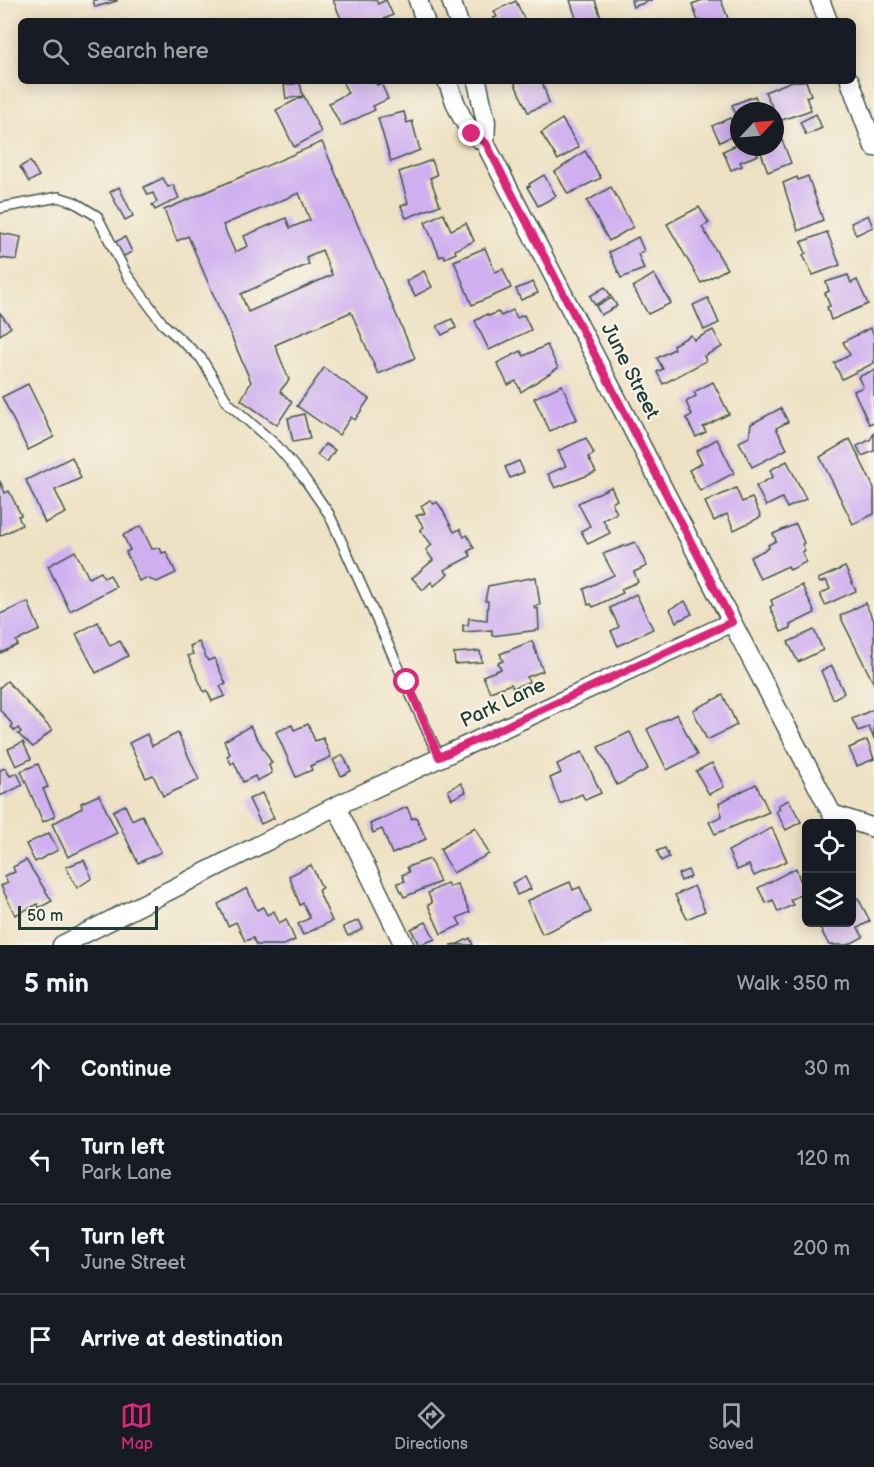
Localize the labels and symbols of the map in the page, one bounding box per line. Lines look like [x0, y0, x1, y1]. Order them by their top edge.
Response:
north arrow [730, 102, 784, 156]
route end [458, 120, 484, 146]
street label: June Street [596, 319, 664, 423]
route start [393, 668, 419, 694]
street label: Park Lane [457, 673, 549, 733]
scale bar [18, 903, 158, 930]

